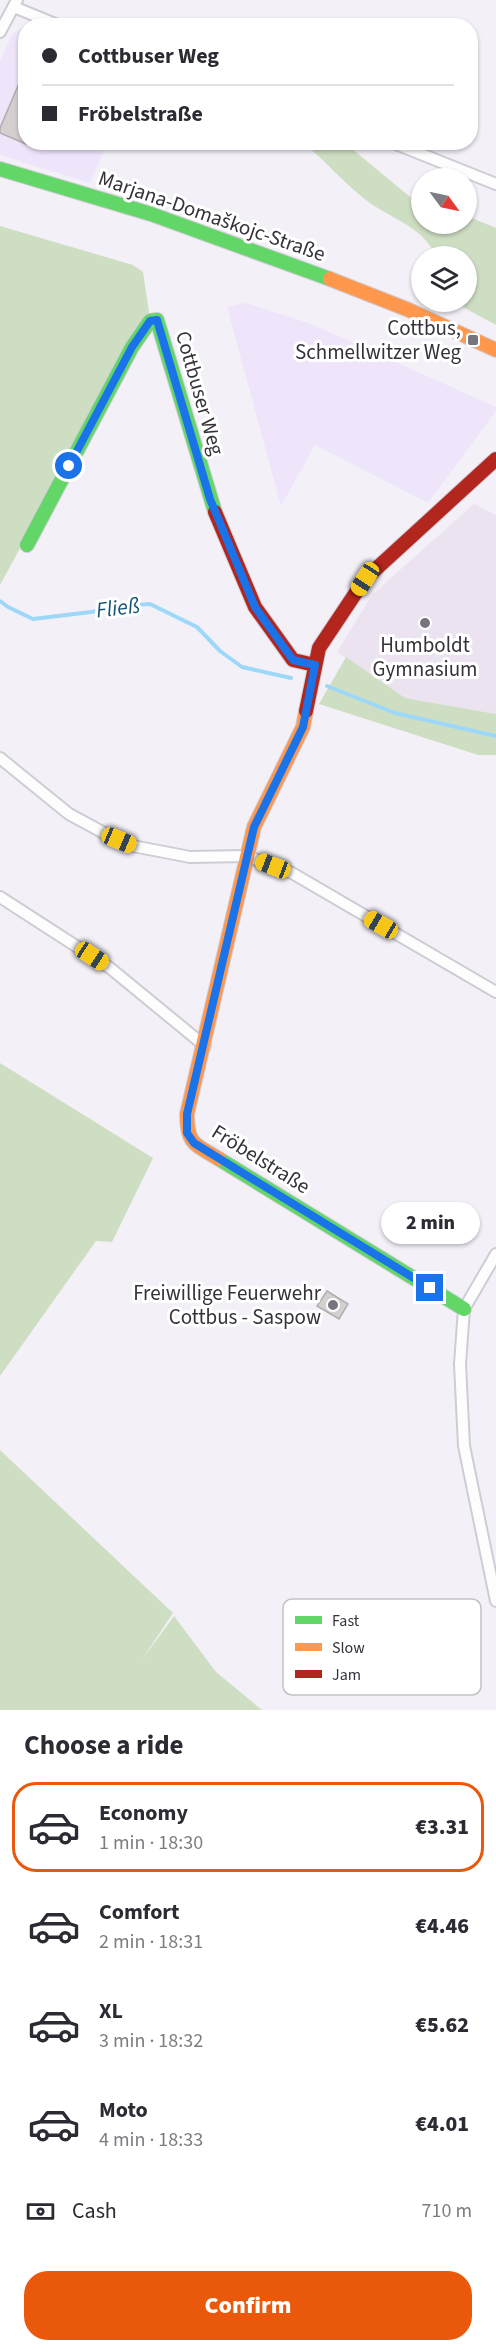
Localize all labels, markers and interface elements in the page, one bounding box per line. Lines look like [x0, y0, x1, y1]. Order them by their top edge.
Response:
text: Cottbuser Weg [78, 40, 219, 72]
text: Fröbelstraße [78, 98, 203, 130]
street label: Marjana-Domaškojc-Straße [94, 163, 330, 269]
north arrow [411, 168, 477, 234]
map controls [411, 168, 477, 312]
button: layers [411, 246, 477, 312]
place label: Cottbus, Schmellwitzer Weg [295, 313, 461, 367]
street label: Cottbuser Weg [168, 327, 232, 459]
marker: Cottbus, Schmellwitzer Weg [466, 333, 480, 347]
route start [55, 452, 82, 479]
car [348, 559, 382, 599]
water label: Fließ [94, 589, 142, 627]
marker: Humboldt Gymnasium [418, 616, 432, 630]
place label: Humboldt Gymnasium [372, 630, 478, 684]
car [99, 825, 139, 855]
car [253, 851, 293, 881]
car [361, 908, 401, 942]
car [72, 939, 112, 973]
street label: Fröbelstraße [206, 1117, 316, 1201]
callout: 2 min [380, 1201, 480, 1243]
text: 2 min [406, 1209, 455, 1237]
route end [416, 1274, 443, 1301]
place label: Freiwillige Feuerwehr Cottbus - Saspow [133, 1278, 322, 1332]
marker: Freiwillige Feuerwehr Cottbus - Saspow [326, 1298, 340, 1312]
legend [283, 1599, 481, 1695]
text: Fast [332, 1610, 360, 1632]
text: Slow [332, 1637, 365, 1659]
text: Jam [332, 1664, 361, 1686]
text: Choose a ride [24, 1726, 184, 1765]
text: Economy [99, 1797, 188, 1829]
icon: car [27, 1800, 81, 1854]
text: €3.31 [415, 1811, 469, 1843]
text: 1 min · 18:30 [99, 1829, 203, 1857]
text: Comfort [99, 1896, 180, 1928]
icon: car [27, 1899, 81, 1953]
text: €4.46 [415, 1910, 469, 1942]
text: 2 min · 18:31 [99, 1928, 203, 1956]
text: XL [99, 1995, 123, 2027]
icon: car [27, 1998, 81, 2052]
text: €5.62 [415, 2009, 469, 2041]
text: 3 min · 18:32 [99, 2027, 203, 2055]
text: Moto [99, 2094, 148, 2126]
icon: car [27, 2097, 81, 2151]
text: €4.01 [415, 2108, 469, 2140]
text: 4 min · 18:33 [99, 2126, 203, 2154]
icon: cash [24, 2195, 57, 2228]
text: Cash [72, 2195, 117, 2227]
text: 710 m [422, 2197, 472, 2225]
button: Confirm [24, 2271, 472, 2340]

